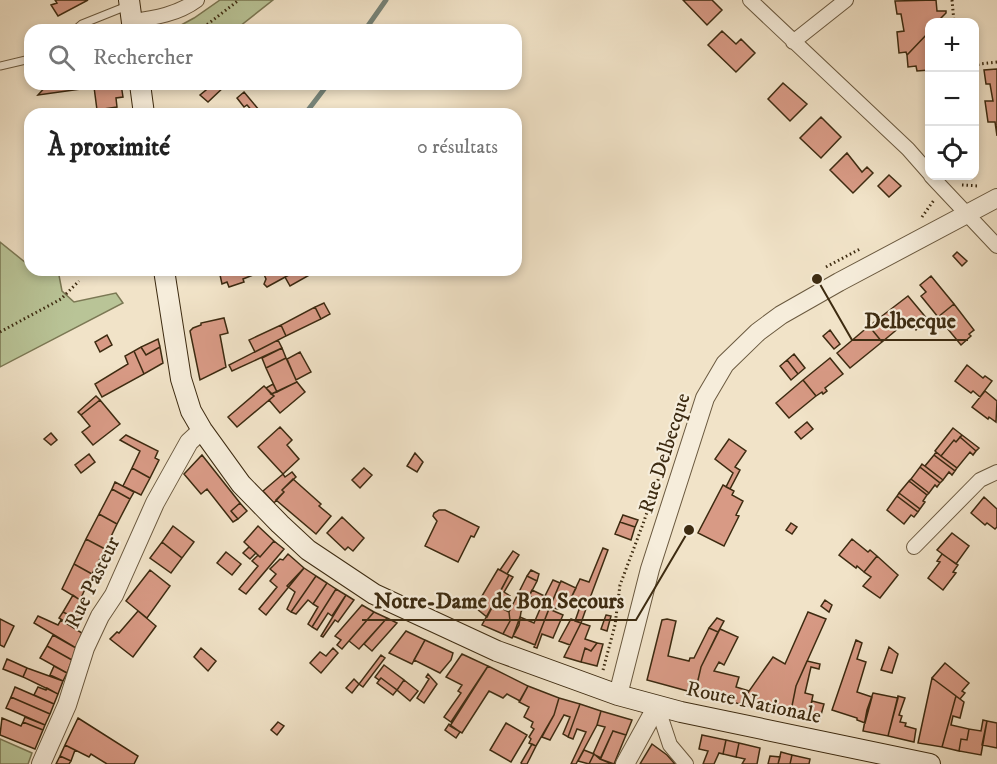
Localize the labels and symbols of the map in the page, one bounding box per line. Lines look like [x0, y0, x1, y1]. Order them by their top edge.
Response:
callout: Delbecque [852, 300, 968, 340]
text: Delbecque [864, 308, 956, 335]
street label: Rue Delbecque [633, 390, 697, 517]
street label: Rue Pasteur [60, 532, 126, 633]
callout: Notre-Dame de Bon Secours [362, 580, 636, 620]
text: Notre-Dame de Bon Secours [374, 588, 625, 615]
street label: Route Nationale [684, 676, 824, 730]

